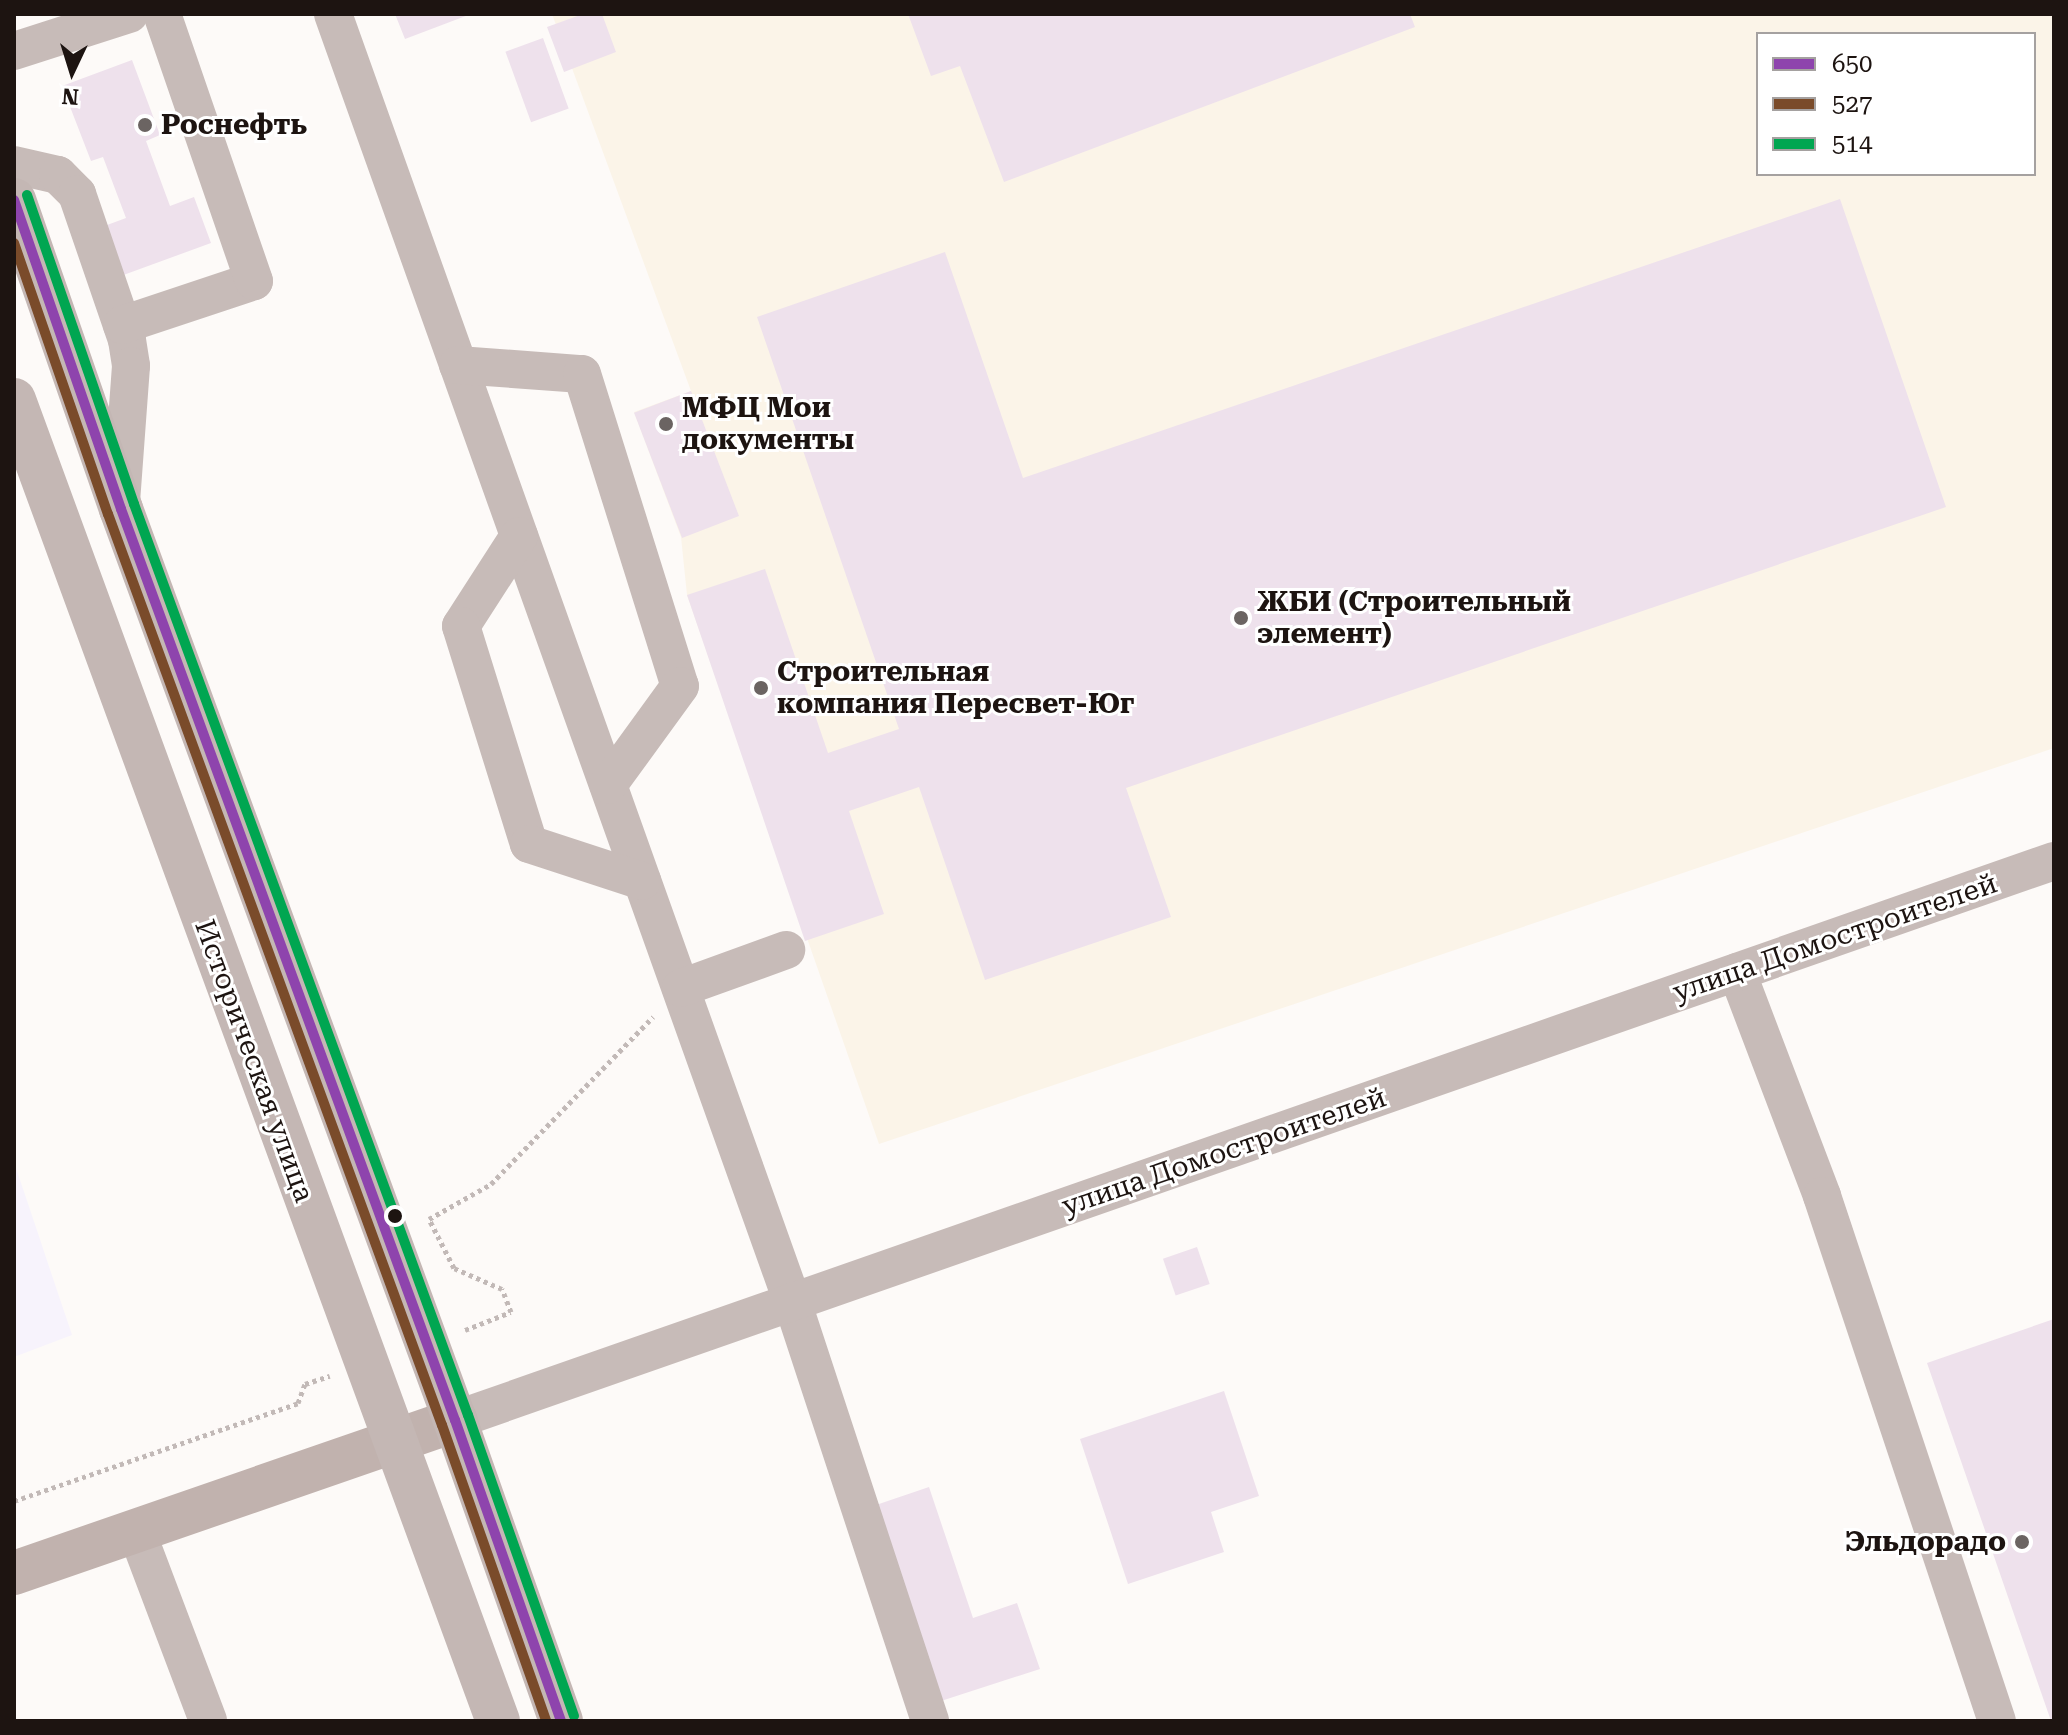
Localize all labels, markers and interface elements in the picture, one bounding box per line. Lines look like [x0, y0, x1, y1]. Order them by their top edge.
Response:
north arrow [32, 32, 112, 112]
legend [1756, 32, 2036, 176]
text: 650 [1832, 50, 1872, 78]
text: N [61, 83, 80, 110]
text: 527 [1832, 90, 1872, 118]
place label: Роснефть [161, 108, 307, 142]
marker: Роснефть [136, 116, 154, 134]
text: 514 [1832, 130, 1872, 158]
place label: МФЦ Мои документы [682, 391, 854, 457]
marker: МФЦ Мои документы [657, 415, 675, 433]
place label: ЖБИ (Строительный элемент) [1257, 585, 1571, 651]
marker: ЖБИ (Строительный элемент) [1232, 609, 1250, 627]
place label: Строительная компания Пересвет-Юг [777, 655, 1134, 721]
marker: Строительная компания Пересвет-Юг [752, 679, 770, 697]
street label: улица Домостроителей [1669, 867, 2001, 1009]
street label: Историческая улица [187, 915, 321, 1207]
street label: улица Домостроителей [1058, 1081, 1390, 1223]
unlabelled marker [387, 1208, 403, 1224]
place label: Эльдорадо [1845, 1525, 2006, 1559]
marker: Эльдорадо [2013, 1533, 2031, 1551]

